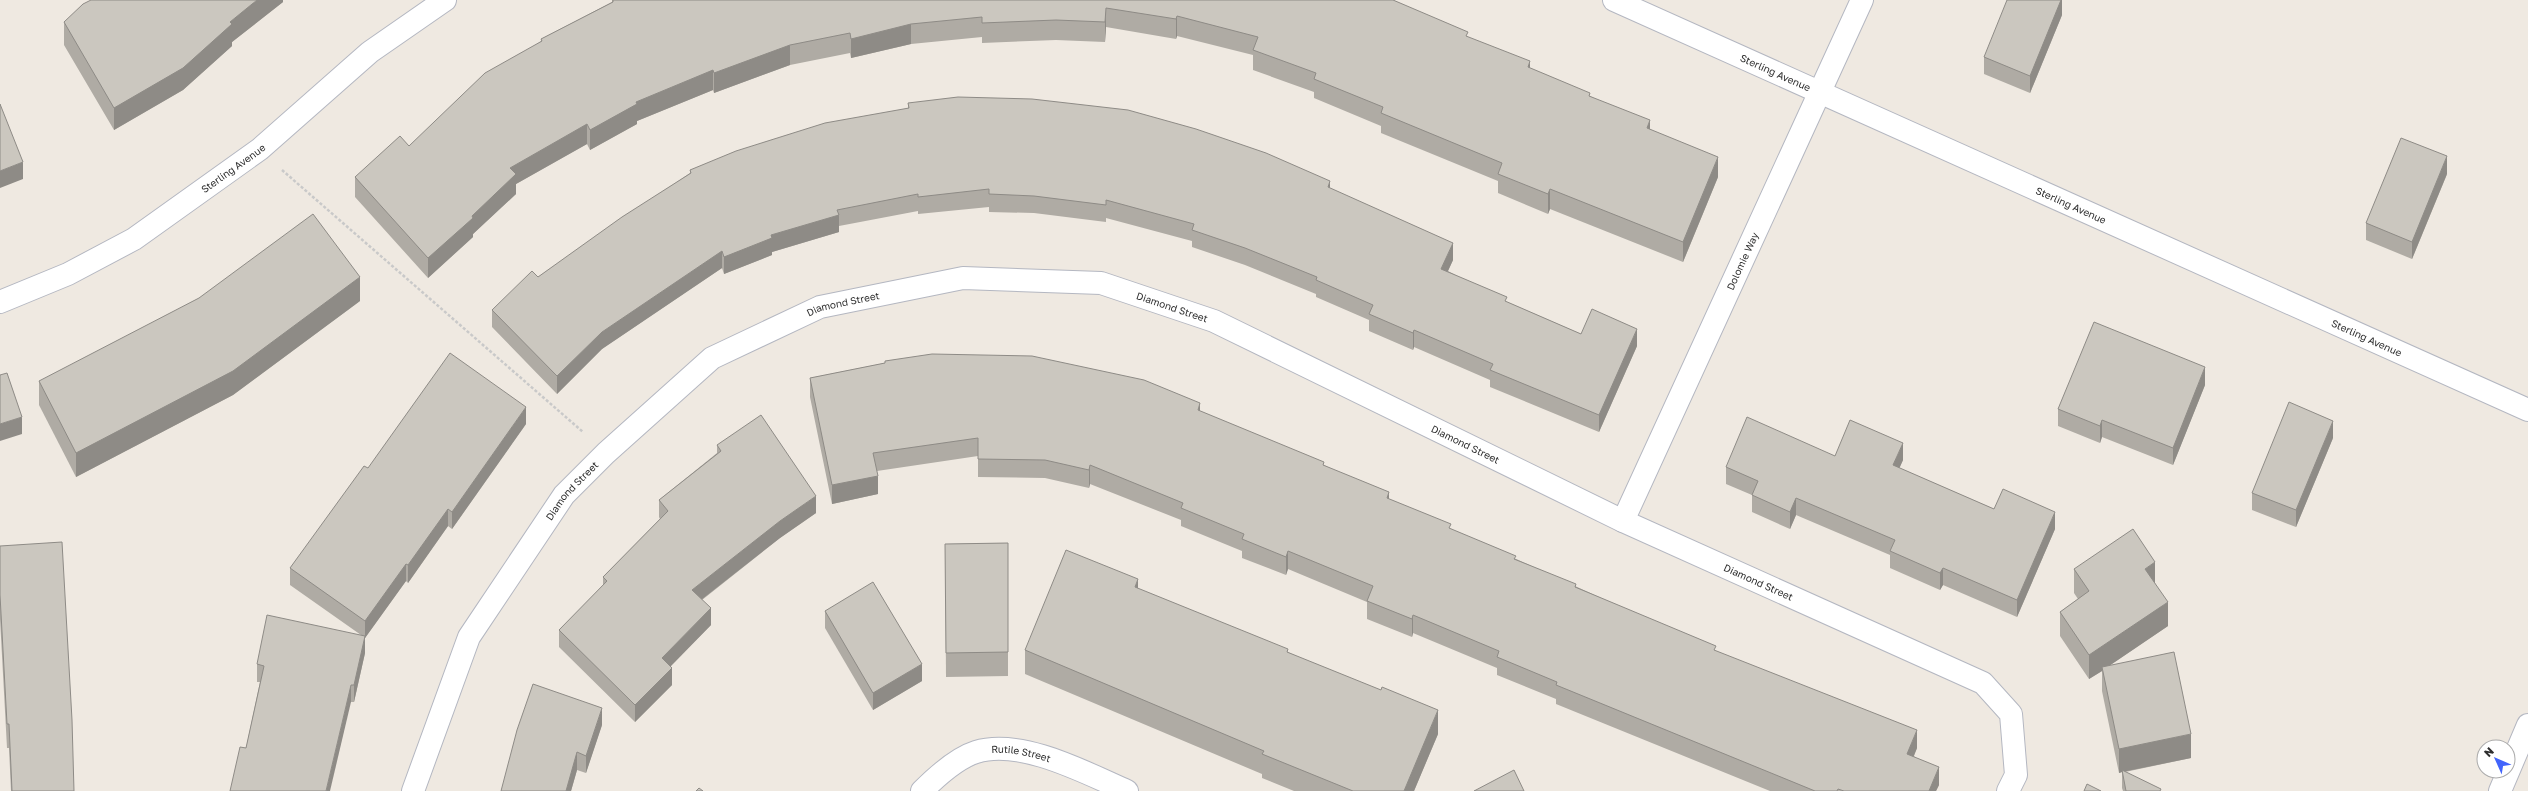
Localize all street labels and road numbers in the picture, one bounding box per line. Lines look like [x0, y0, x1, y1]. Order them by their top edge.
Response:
street label: Sterling Avenue [1738, 51, 1813, 94]
street label: Sterling Avenue [199, 141, 268, 195]
street label: Sterling Avenue [2034, 184, 2108, 226]
street label: Dolomie Way [1724, 230, 1761, 292]
street label: Diamond Street [805, 289, 880, 318]
street label: Diamond Street [1135, 289, 1209, 325]
street label: Sterling Avenue [2330, 317, 2404, 359]
street label: Diamond Street [1429, 422, 1502, 466]
street label: Diamond Street [543, 459, 600, 522]
street label: Diamond Street [1722, 561, 1795, 603]
street label: Rutile Street [991, 743, 1052, 764]

